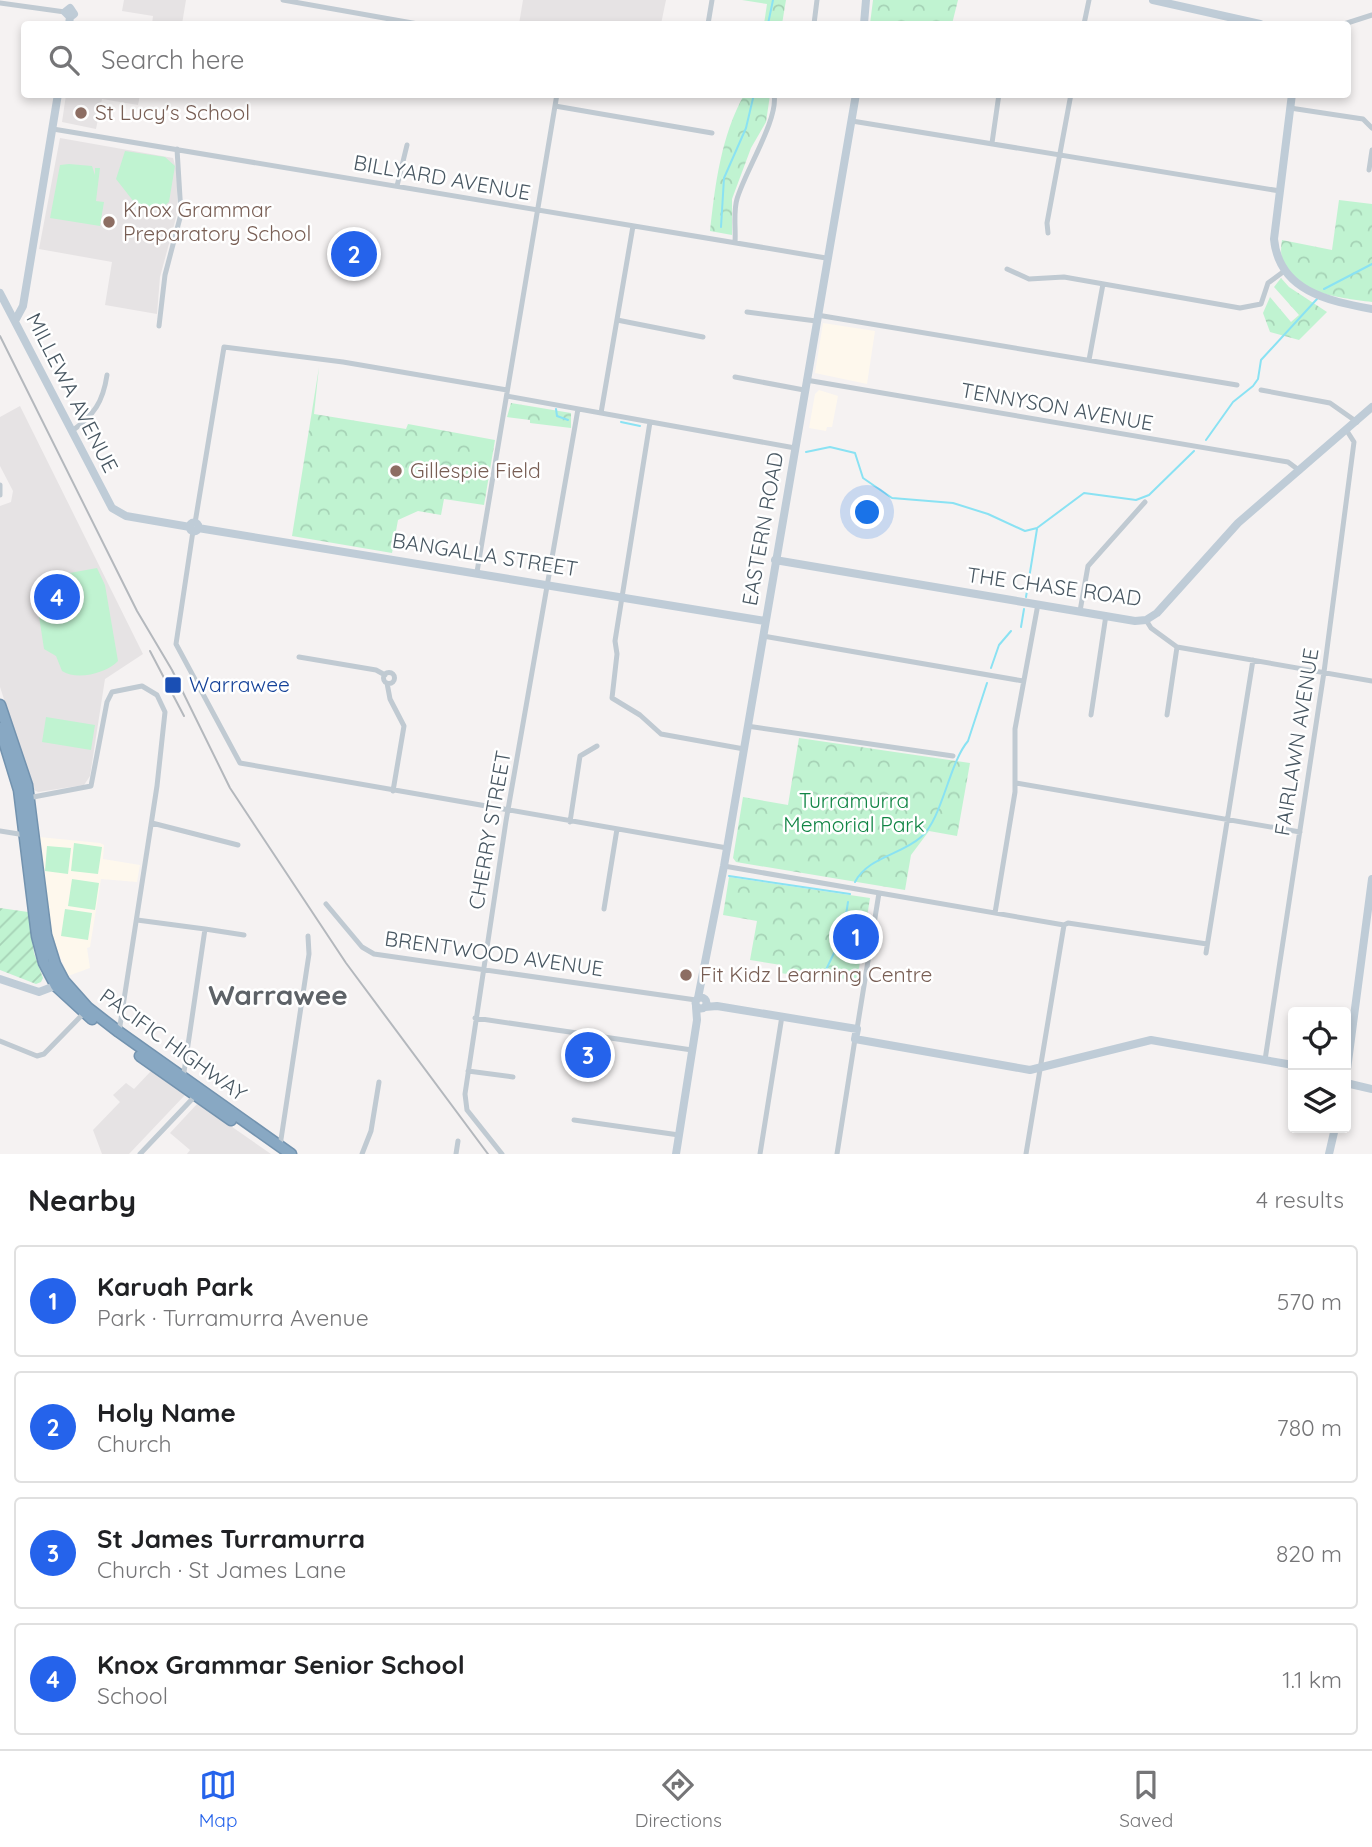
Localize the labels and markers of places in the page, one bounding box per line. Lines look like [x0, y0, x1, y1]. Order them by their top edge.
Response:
place label: St Lucy's School [95, 99, 250, 125]
marker: St Lucy's School [73, 105, 89, 121]
place label: Knox Grammar Preparatory School [123, 196, 311, 246]
marker: Knox Grammar Preparatory School [101, 214, 117, 230]
pin: 2 [331, 228, 377, 280]
place label: Gillespie Field [410, 457, 541, 483]
marker: Gillespie Field [388, 463, 404, 479]
pin: 4 [34, 571, 80, 623]
place label: Warrawee [189, 671, 290, 697]
marker: Warrawee [163, 675, 183, 695]
pin: 1 [833, 911, 879, 963]
place label: Fit Kidz Learning Centre [700, 961, 932, 987]
marker: Fit Kidz Learning Centre [678, 967, 694, 983]
pin: 3 [565, 1029, 611, 1081]

